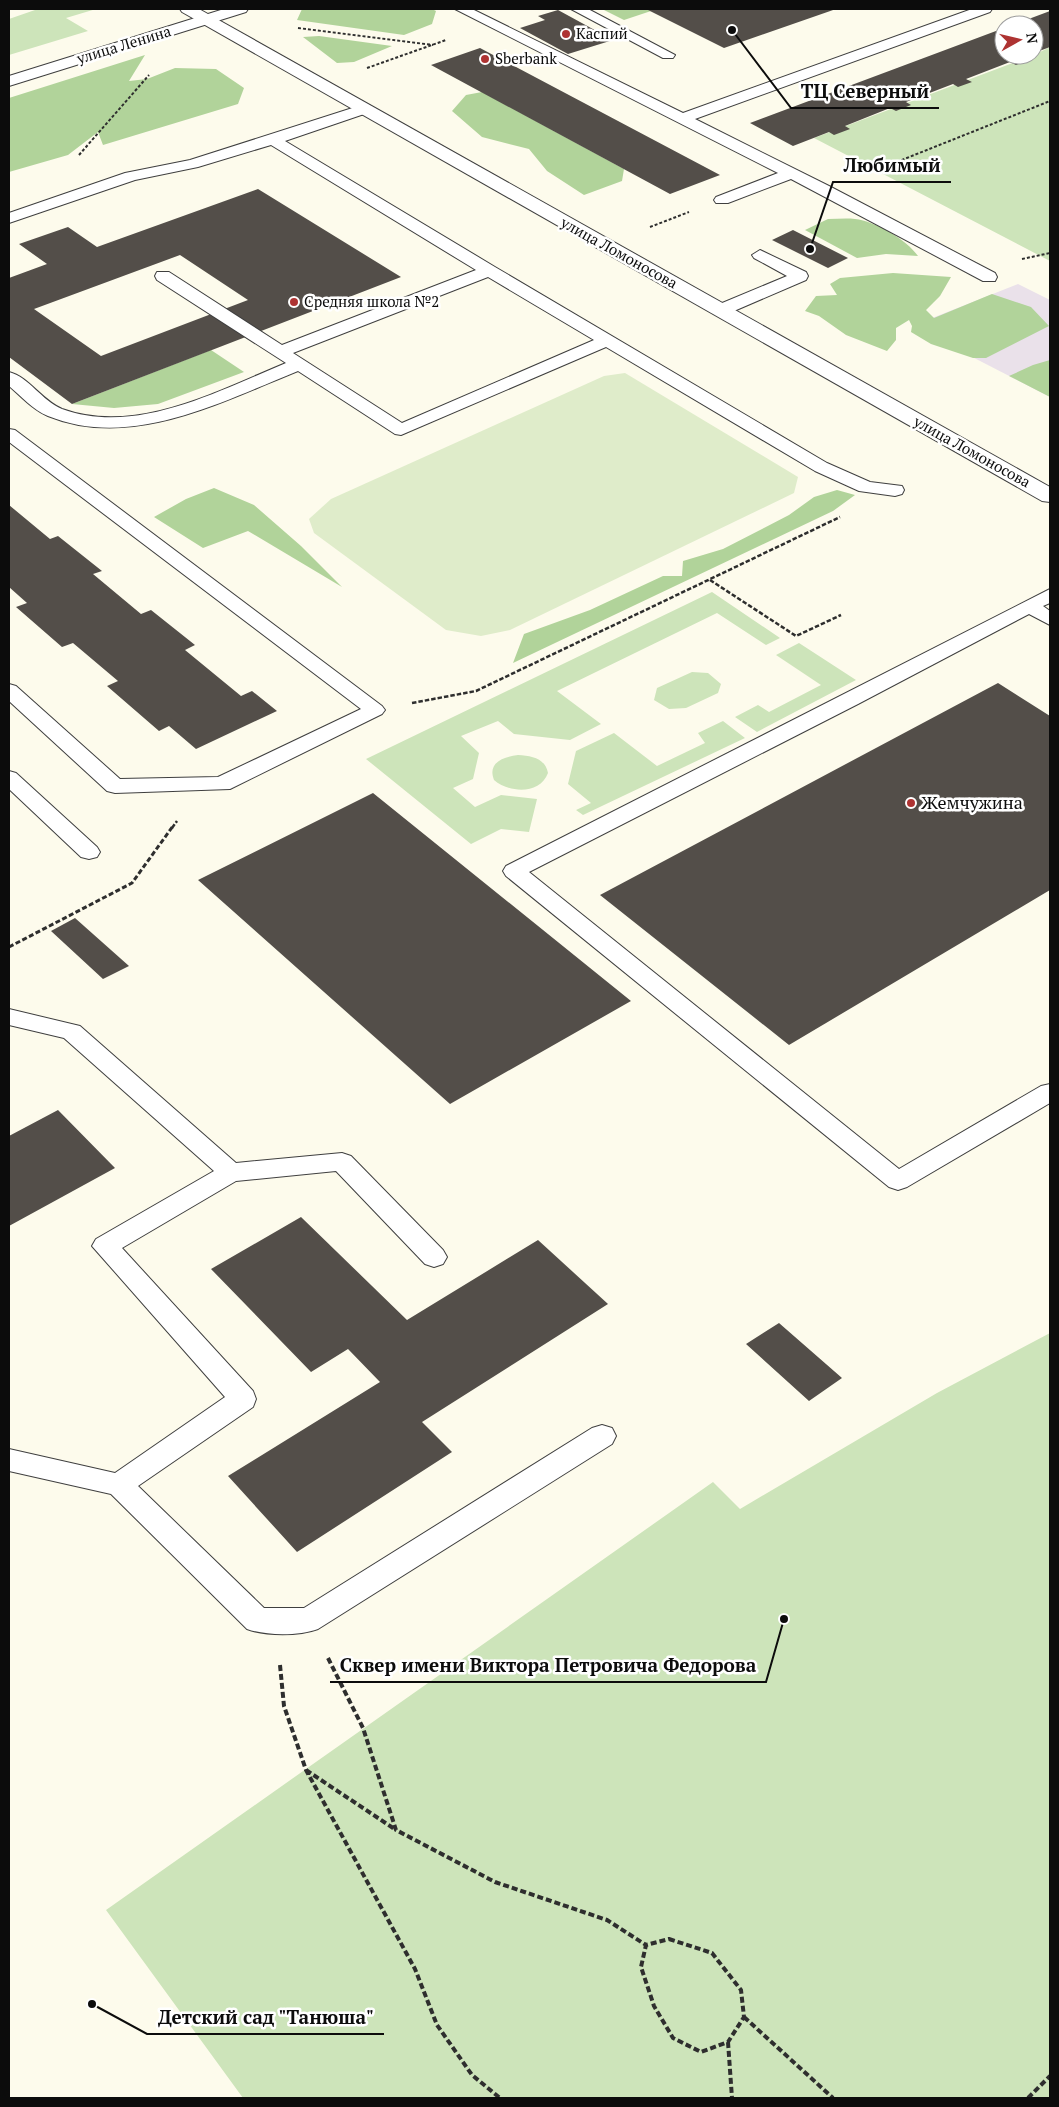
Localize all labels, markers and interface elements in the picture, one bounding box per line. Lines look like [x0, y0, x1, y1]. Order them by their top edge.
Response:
north arrow [994, 15, 1044, 65]
street label: улица Ленина [73, 20, 174, 68]
place label: Каспий [576, 23, 628, 43]
marker: Каспий [560, 28, 572, 40]
text: N [1022, 32, 1043, 45]
place label: Sberbank [495, 48, 557, 68]
marker: Sberbank [479, 53, 491, 65]
callout: ТЦ Северный [791, 74, 939, 108]
text: ТЦ Северный [801, 78, 930, 103]
callout: Любимый [833, 148, 951, 182]
text: Любимый [842, 152, 941, 177]
street label: улица Ломоносова [557, 211, 682, 293]
place label: Средняя школа №2 [304, 291, 439, 311]
marker: Средняя школа №2 [288, 296, 300, 308]
street label: улица Ломоносова [910, 410, 1035, 492]
place label: Жемчужина [921, 790, 1023, 814]
marker: Жемчужина [905, 797, 917, 809]
callout: Сквер имени Виктора Петровича Федорова [330, 1648, 766, 1682]
text: Сквер имени Виктора Петровича Федорова [340, 1652, 757, 1677]
callout: Детский сад "Танюша" [147, 2000, 384, 2034]
text: Детский сад "Танюша" [158, 2004, 374, 2029]

